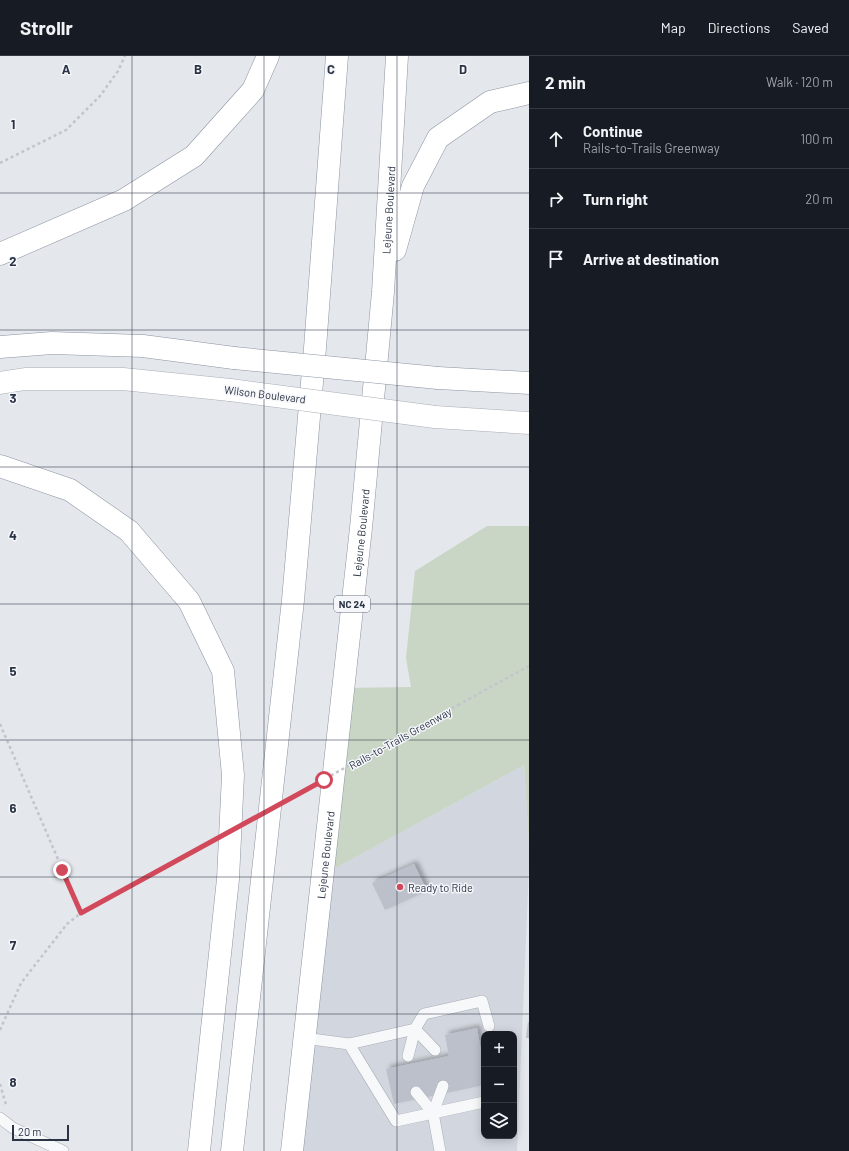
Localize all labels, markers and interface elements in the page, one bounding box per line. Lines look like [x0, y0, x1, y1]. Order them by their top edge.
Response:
text: Strollr [20, 16, 73, 39]
text: Map [661, 19, 686, 36]
text: Directions [708, 19, 770, 36]
text: Saved [792, 19, 829, 36]
text: A [62, 61, 71, 77]
text: B [194, 61, 202, 77]
text: C [327, 61, 335, 77]
text: D [459, 61, 467, 77]
text: 2 min [545, 72, 586, 92]
text: Walk · 120 m [766, 74, 833, 90]
text: 1 [11, 116, 15, 132]
text: Continue [583, 122, 643, 140]
icon: ahead [545, 128, 567, 150]
text: 100 m [800, 131, 833, 147]
text: Rails-to-Trails Greenway [583, 140, 720, 156]
street label: Lejeune Boulevard [379, 166, 397, 254]
icon: right [545, 188, 567, 210]
text: Turn right [583, 190, 648, 208]
text: 20 m [805, 191, 833, 207]
icon: arrive [545, 248, 567, 270]
text: Arrive at destination [583, 250, 719, 268]
text: 2 [9, 253, 17, 269]
street label: Wilson Boulevard [223, 383, 307, 405]
text: 3 [9, 390, 17, 406]
street label: Lejeune Boulevard [349, 488, 371, 577]
text: 4 [9, 527, 17, 543]
road number: NC 24 [334, 596, 370, 612]
text: 5 [9, 663, 17, 679]
street label: Rails-to-Trails Greenway [346, 704, 454, 772]
route start [315, 771, 333, 789]
text: 6 [10, 800, 17, 816]
street label: Lejeune Boulevard [313, 810, 336, 899]
route end [53, 861, 71, 879]
place label: Ready to Ride [408, 881, 473, 894]
marker: Ready to Ride [395, 882, 405, 892]
text: 7 [10, 937, 17, 953]
map controls [481, 1031, 517, 1139]
button: + [481, 1031, 517, 1067]
button: − [481, 1067, 517, 1103]
text: 8 [9, 1074, 17, 1090]
button: layers [481, 1103, 517, 1139]
scale bar [12, 1123, 69, 1142]
text: 20 m [18, 1125, 41, 1138]

